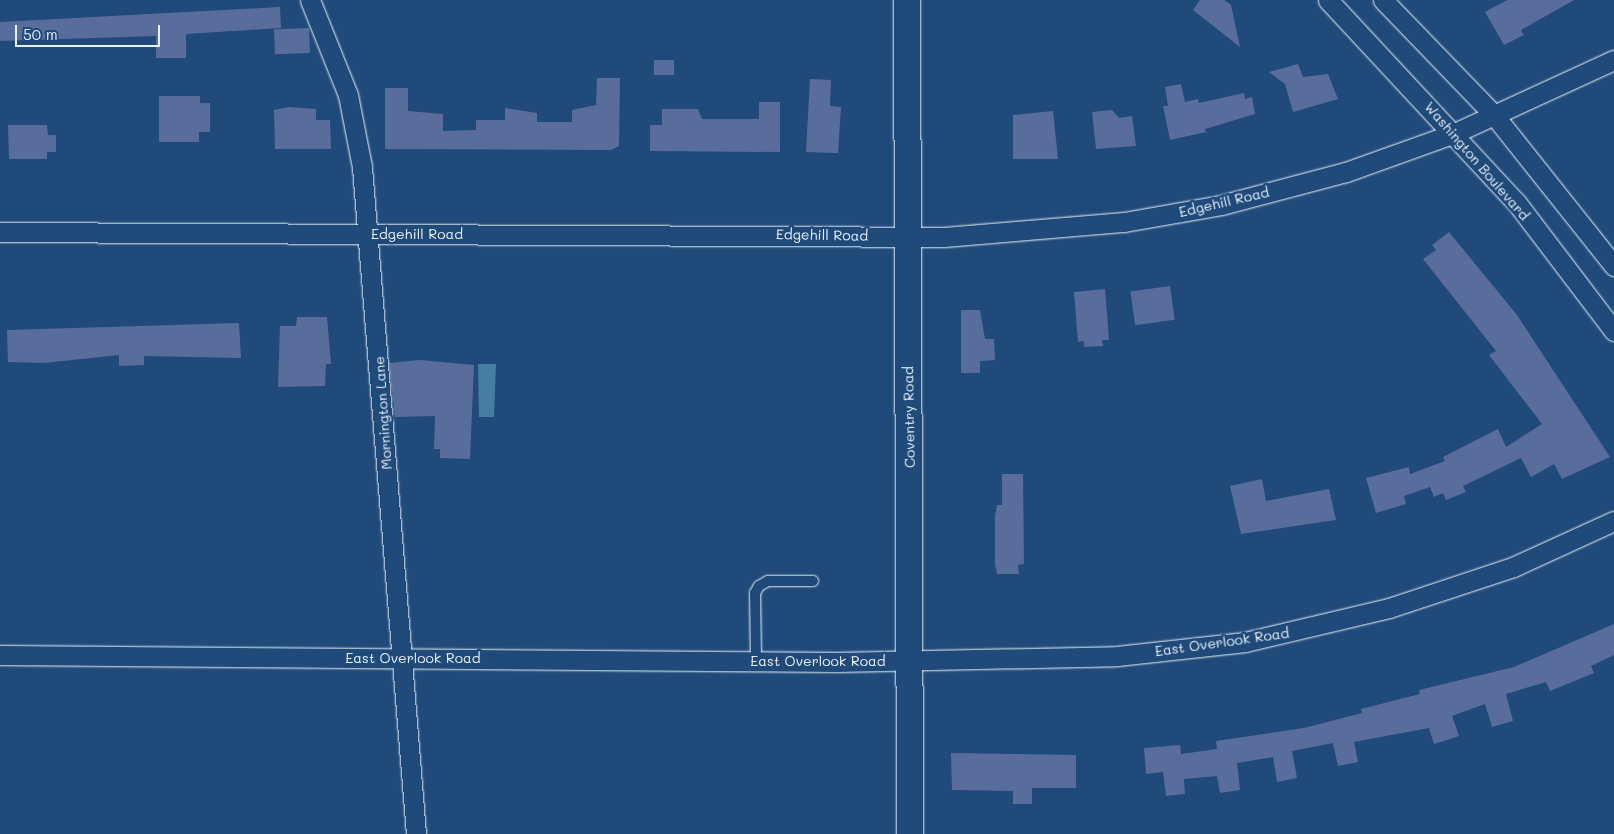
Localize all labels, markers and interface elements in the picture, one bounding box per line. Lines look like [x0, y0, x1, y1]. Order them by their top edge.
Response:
scale bar [18, 15, 162, 47]
text: 50 m [23, 24, 58, 44]
street label: Washington Boulevard [1421, 98, 1533, 224]
street label: Edgehill Road [1177, 183, 1271, 221]
street label: Edgehill Road [371, 226, 463, 242]
street label: Edgehill Road [776, 226, 868, 244]
street label: Mornington Lane [371, 356, 395, 470]
street label: Coventry Road [900, 366, 918, 468]
street label: East Overlook Road [1154, 624, 1290, 660]
street label: East Overlook Road [345, 650, 481, 666]
street label: East Overlook Road [750, 653, 886, 669]

